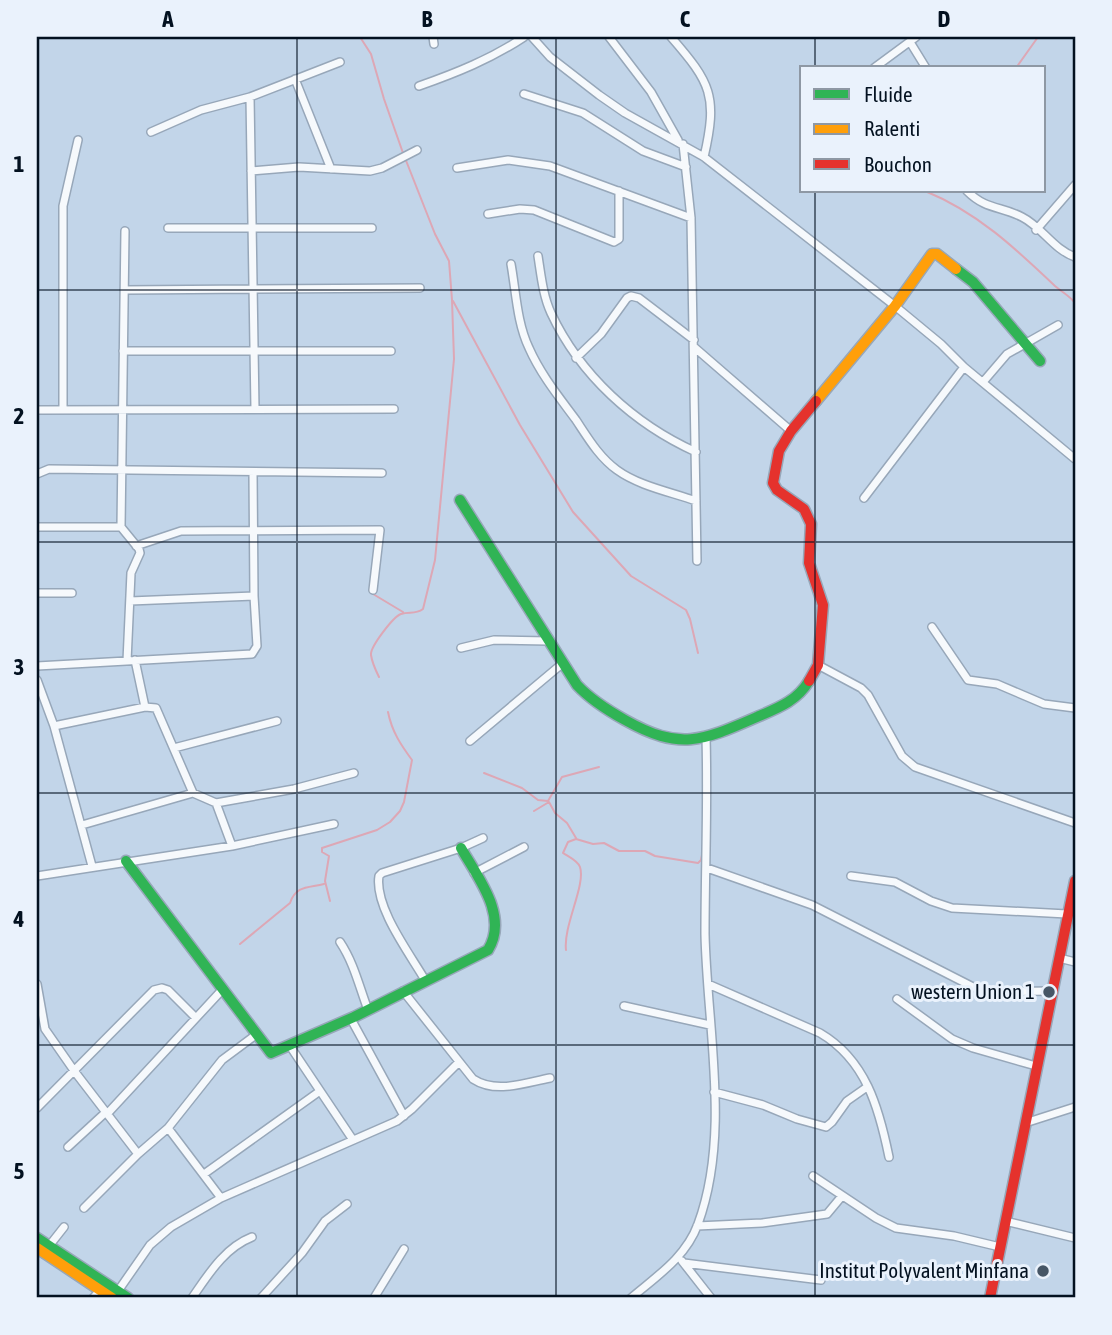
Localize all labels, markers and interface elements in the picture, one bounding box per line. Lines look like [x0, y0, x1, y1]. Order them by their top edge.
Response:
text: A [161, 6, 174, 32]
text: B [422, 6, 433, 32]
text: C [680, 6, 691, 32]
text: D [938, 6, 951, 32]
legend [800, 66, 1046, 192]
text: Fluide [864, 82, 913, 106]
text: Ralenti [864, 116, 920, 140]
text: 1 [14, 151, 25, 177]
text: Bouchon [864, 152, 932, 176]
text: 2 [14, 403, 24, 429]
text: 3 [14, 654, 24, 680]
text: 4 [13, 906, 25, 932]
place label: western Union 1 [911, 979, 1035, 1003]
marker: western Union 1 [1041, 984, 1057, 1000]
text: 5 [14, 1158, 25, 1184]
place label: Institut Polyvalent Minfana [819, 1258, 1029, 1282]
marker: Institut Polyvalent Minfana [1035, 1263, 1051, 1279]

